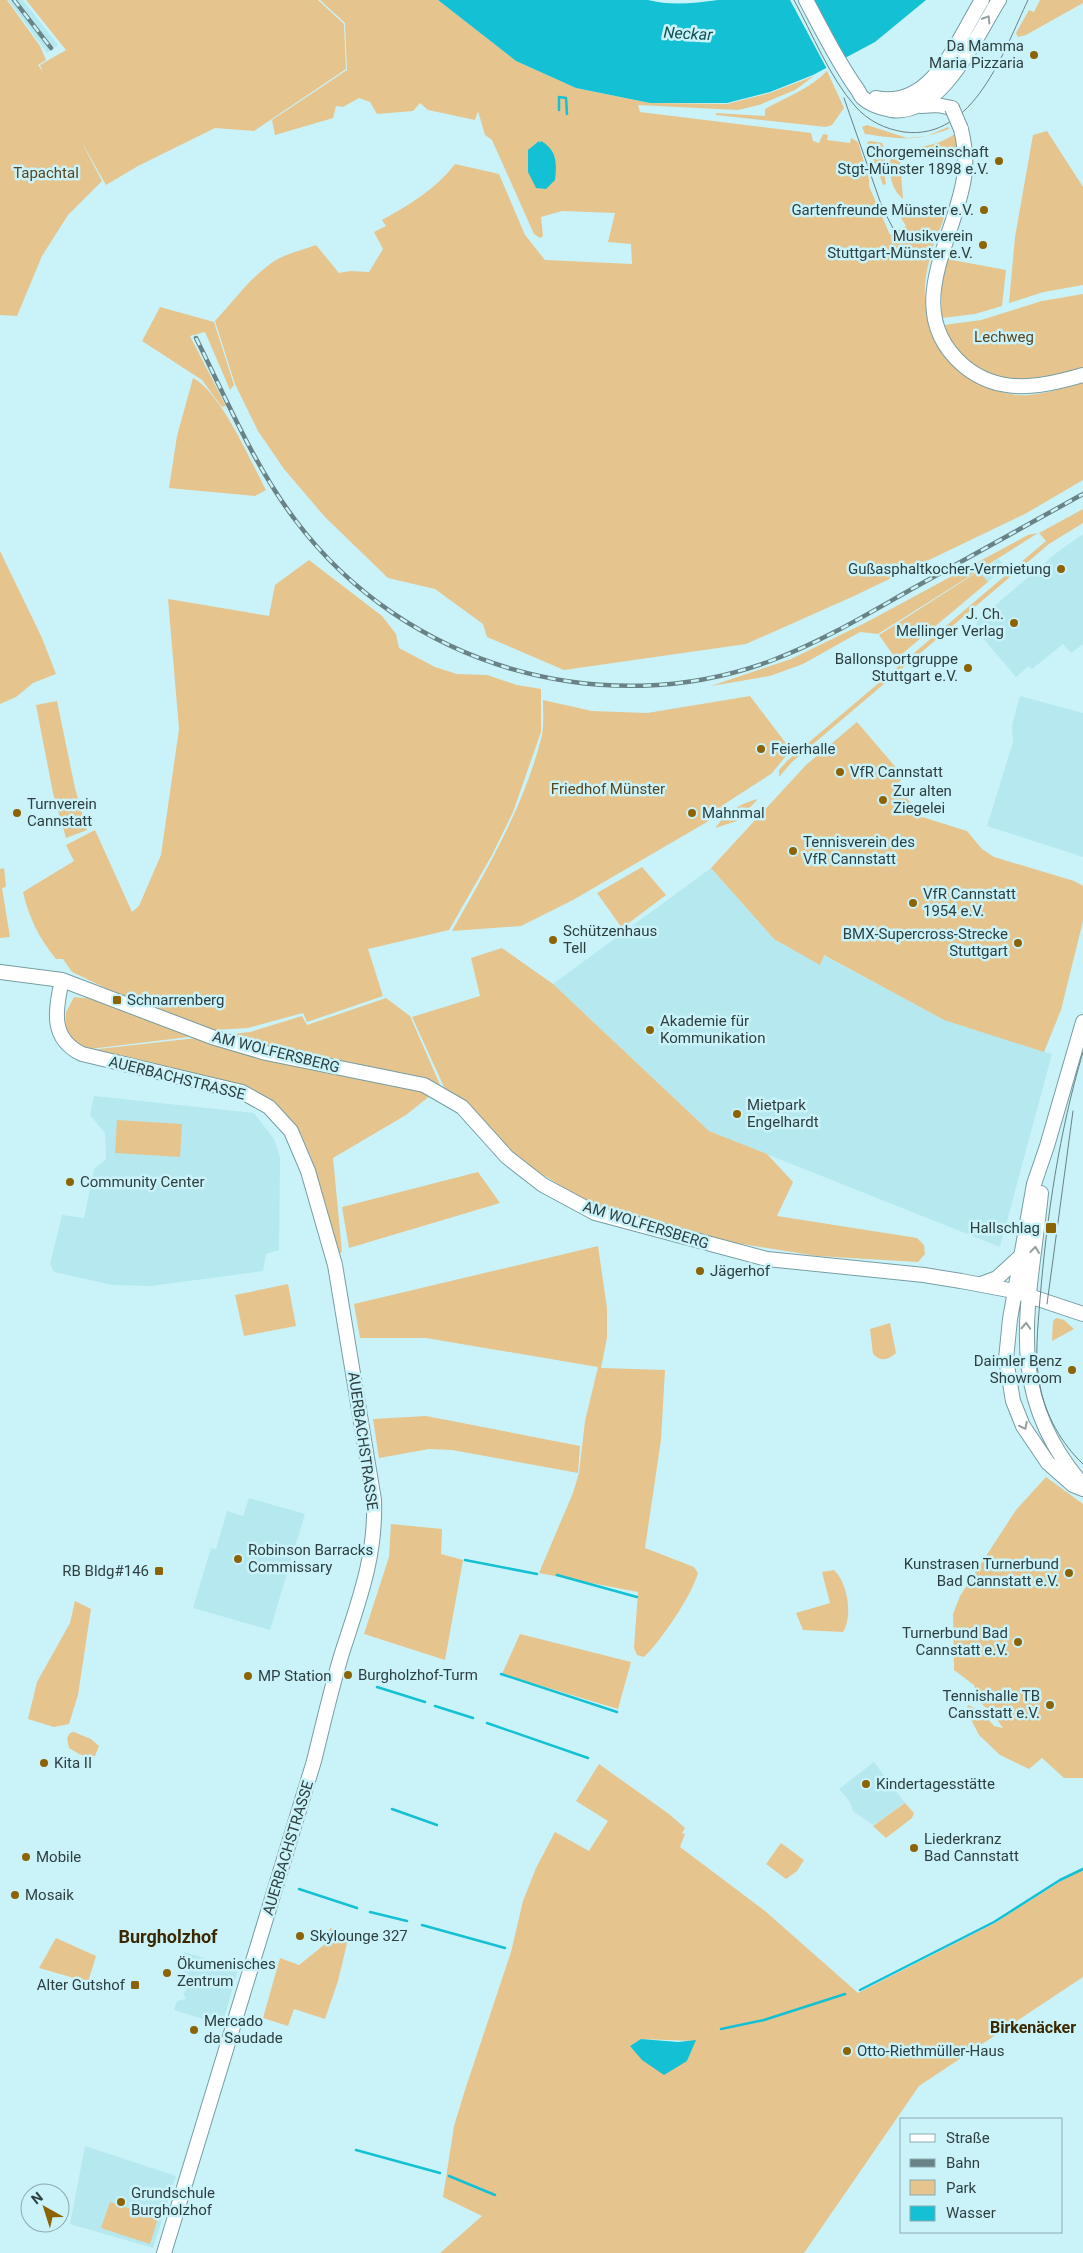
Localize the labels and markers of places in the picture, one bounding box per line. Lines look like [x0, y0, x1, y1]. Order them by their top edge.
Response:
place label: Da Mamma Maria Pizzaria [929, 37, 1024, 72]
marker: Da Mamma Maria Pizzaria [1028, 49, 1040, 61]
place label: Chorgemeinschaft Stgt-Münster 1898 e.V. [837, 143, 989, 178]
marker: Chorgemeinschaft Stgt-Münster 1898 e.V. [993, 155, 1005, 167]
place label: Gartenfreunde Münster e.V. [791, 201, 974, 219]
marker: Gartenfreunde Münster e.V. [978, 204, 990, 216]
place label: Musikverein Stuttgart-Münster e.V. [827, 227, 973, 262]
marker: Musikverein Stuttgart-Münster e.V. [977, 239, 989, 251]
place label: Gußasphaltkocher-Vermietung [848, 560, 1051, 578]
marker: Gußasphaltkocher-Vermietung [1055, 563, 1067, 575]
place label: J. Ch. Mellinger Verlag [896, 605, 1004, 640]
marker: J. Ch. Mellinger Verlag [1008, 617, 1020, 629]
place label: Ballonsportgruppe Stuttgart e.V. [835, 650, 958, 685]
marker: Ballonsportgruppe Stuttgart e.V. [962, 662, 974, 674]
place label: Feierhalle [771, 740, 835, 758]
marker: Feierhalle [755, 743, 767, 755]
place label: VfR Cannstatt [850, 763, 943, 781]
marker: VfR Cannstatt [834, 766, 846, 778]
place label: Zur alten Ziegelei [893, 782, 952, 817]
marker: Zur alten Ziegelei [877, 794, 889, 806]
place label: Turnverein Cannstatt [27, 795, 97, 830]
place label: Mahnmal [702, 804, 765, 822]
marker: Turnverein Cannstatt [11, 807, 23, 819]
marker: Mahnmal [686, 807, 698, 819]
place label: Tennisverein des VfR Cannstatt [803, 833, 915, 868]
marker: Tennisverein des VfR Cannstatt [787, 845, 799, 857]
place label: VfR Cannstatt 1954 e.V. [923, 885, 1016, 920]
marker: VfR Cannstatt 1954 e.V. [907, 897, 919, 909]
place label: Schützenhaus Tell [563, 922, 657, 957]
place label: BMX-Supercross-Strecke Stuttgart [843, 925, 1008, 960]
marker: Schützenhaus Tell [547, 934, 559, 946]
marker: BMX-Supercross-Strecke Stuttgart [1012, 937, 1024, 949]
place label: Schnarrenberg [127, 991, 224, 1009]
marker: Schnarrenberg [111, 994, 123, 1006]
place label: Akademie für Kommunikation [660, 1012, 765, 1047]
marker: Akademie für Kommunikation [644, 1024, 656, 1036]
place label: Mietpark Engelhardt [747, 1096, 819, 1131]
marker: Mietpark Engelhardt [731, 1108, 743, 1120]
place label: Community Center [80, 1173, 205, 1191]
marker: Community Center [64, 1176, 76, 1188]
place label: Hallschlag [970, 1219, 1040, 1237]
marker: Hallschlag [1044, 1221, 1058, 1235]
place label: Jägerhof [710, 1262, 771, 1280]
marker: Jägerhof [694, 1265, 706, 1277]
place label: Daimler Benz Showroom [974, 1352, 1062, 1387]
marker: Daimler Benz Showroom [1066, 1364, 1078, 1376]
place label: Robinson Barracks Commissary [248, 1541, 373, 1576]
marker: Robinson Barracks Commissary [232, 1553, 244, 1565]
place label: Kunstrasen Turnerbund Bad Cannstatt e.V. [904, 1555, 1059, 1590]
place label: RB Bldg#146 [62, 1562, 149, 1580]
marker: RB Bldg#146 [153, 1565, 165, 1577]
marker: Kunstrasen Turnerbund Bad Cannstatt e.V. [1063, 1567, 1075, 1579]
place label: Turnerbund Bad Cannstatt e.V. [902, 1624, 1008, 1659]
marker: Turnerbund Bad Cannstatt e.V. [1012, 1636, 1024, 1648]
place label: Burgholzhof-Turm [358, 1666, 478, 1684]
place label: MP Station [258, 1667, 332, 1685]
marker: Burgholzhof-Turm [342, 1669, 354, 1681]
marker: MP Station [242, 1670, 254, 1682]
place label: Tennishalle TB Cansstatt e.V. [942, 1687, 1040, 1722]
marker: Tennishalle TB Cansstatt e.V. [1044, 1699, 1056, 1711]
place label: Kita II [54, 1754, 92, 1772]
marker: Kita II [38, 1757, 50, 1769]
place label: Kindertagesstätte [876, 1775, 995, 1793]
marker: Kindertagesstätte [860, 1778, 872, 1790]
place label: Liederkranz Bad Cannstatt [924, 1830, 1019, 1865]
marker: Liederkranz Bad Cannstatt [908, 1842, 920, 1854]
place label: Mobile [36, 1848, 81, 1866]
marker: Mobile [20, 1851, 32, 1863]
place label: Mosaik [25, 1886, 74, 1904]
marker: Mosaik [9, 1889, 21, 1901]
place label: Skylounge 327 [310, 1927, 408, 1945]
marker: Skylounge 327 [294, 1930, 306, 1942]
place label: Ökumenisches Zentrum [177, 1955, 276, 1990]
marker: Ökumenisches Zentrum [161, 1967, 173, 1979]
place label: Alter Gutshof [37, 1976, 126, 1994]
marker: Alter Gutshof [129, 1979, 141, 1991]
place label: Mercado da Saudade [204, 2012, 283, 2047]
marker: Mercado da Saudade [188, 2024, 200, 2036]
place label: Otto-Riethmüller-Haus [857, 2042, 1004, 2060]
marker: Otto-Riethmüller-Haus [841, 2045, 853, 2057]
place label: Grundschule Burgholzhof [131, 2184, 215, 2219]
marker: Grundschule Burgholzhof [115, 2196, 127, 2208]

